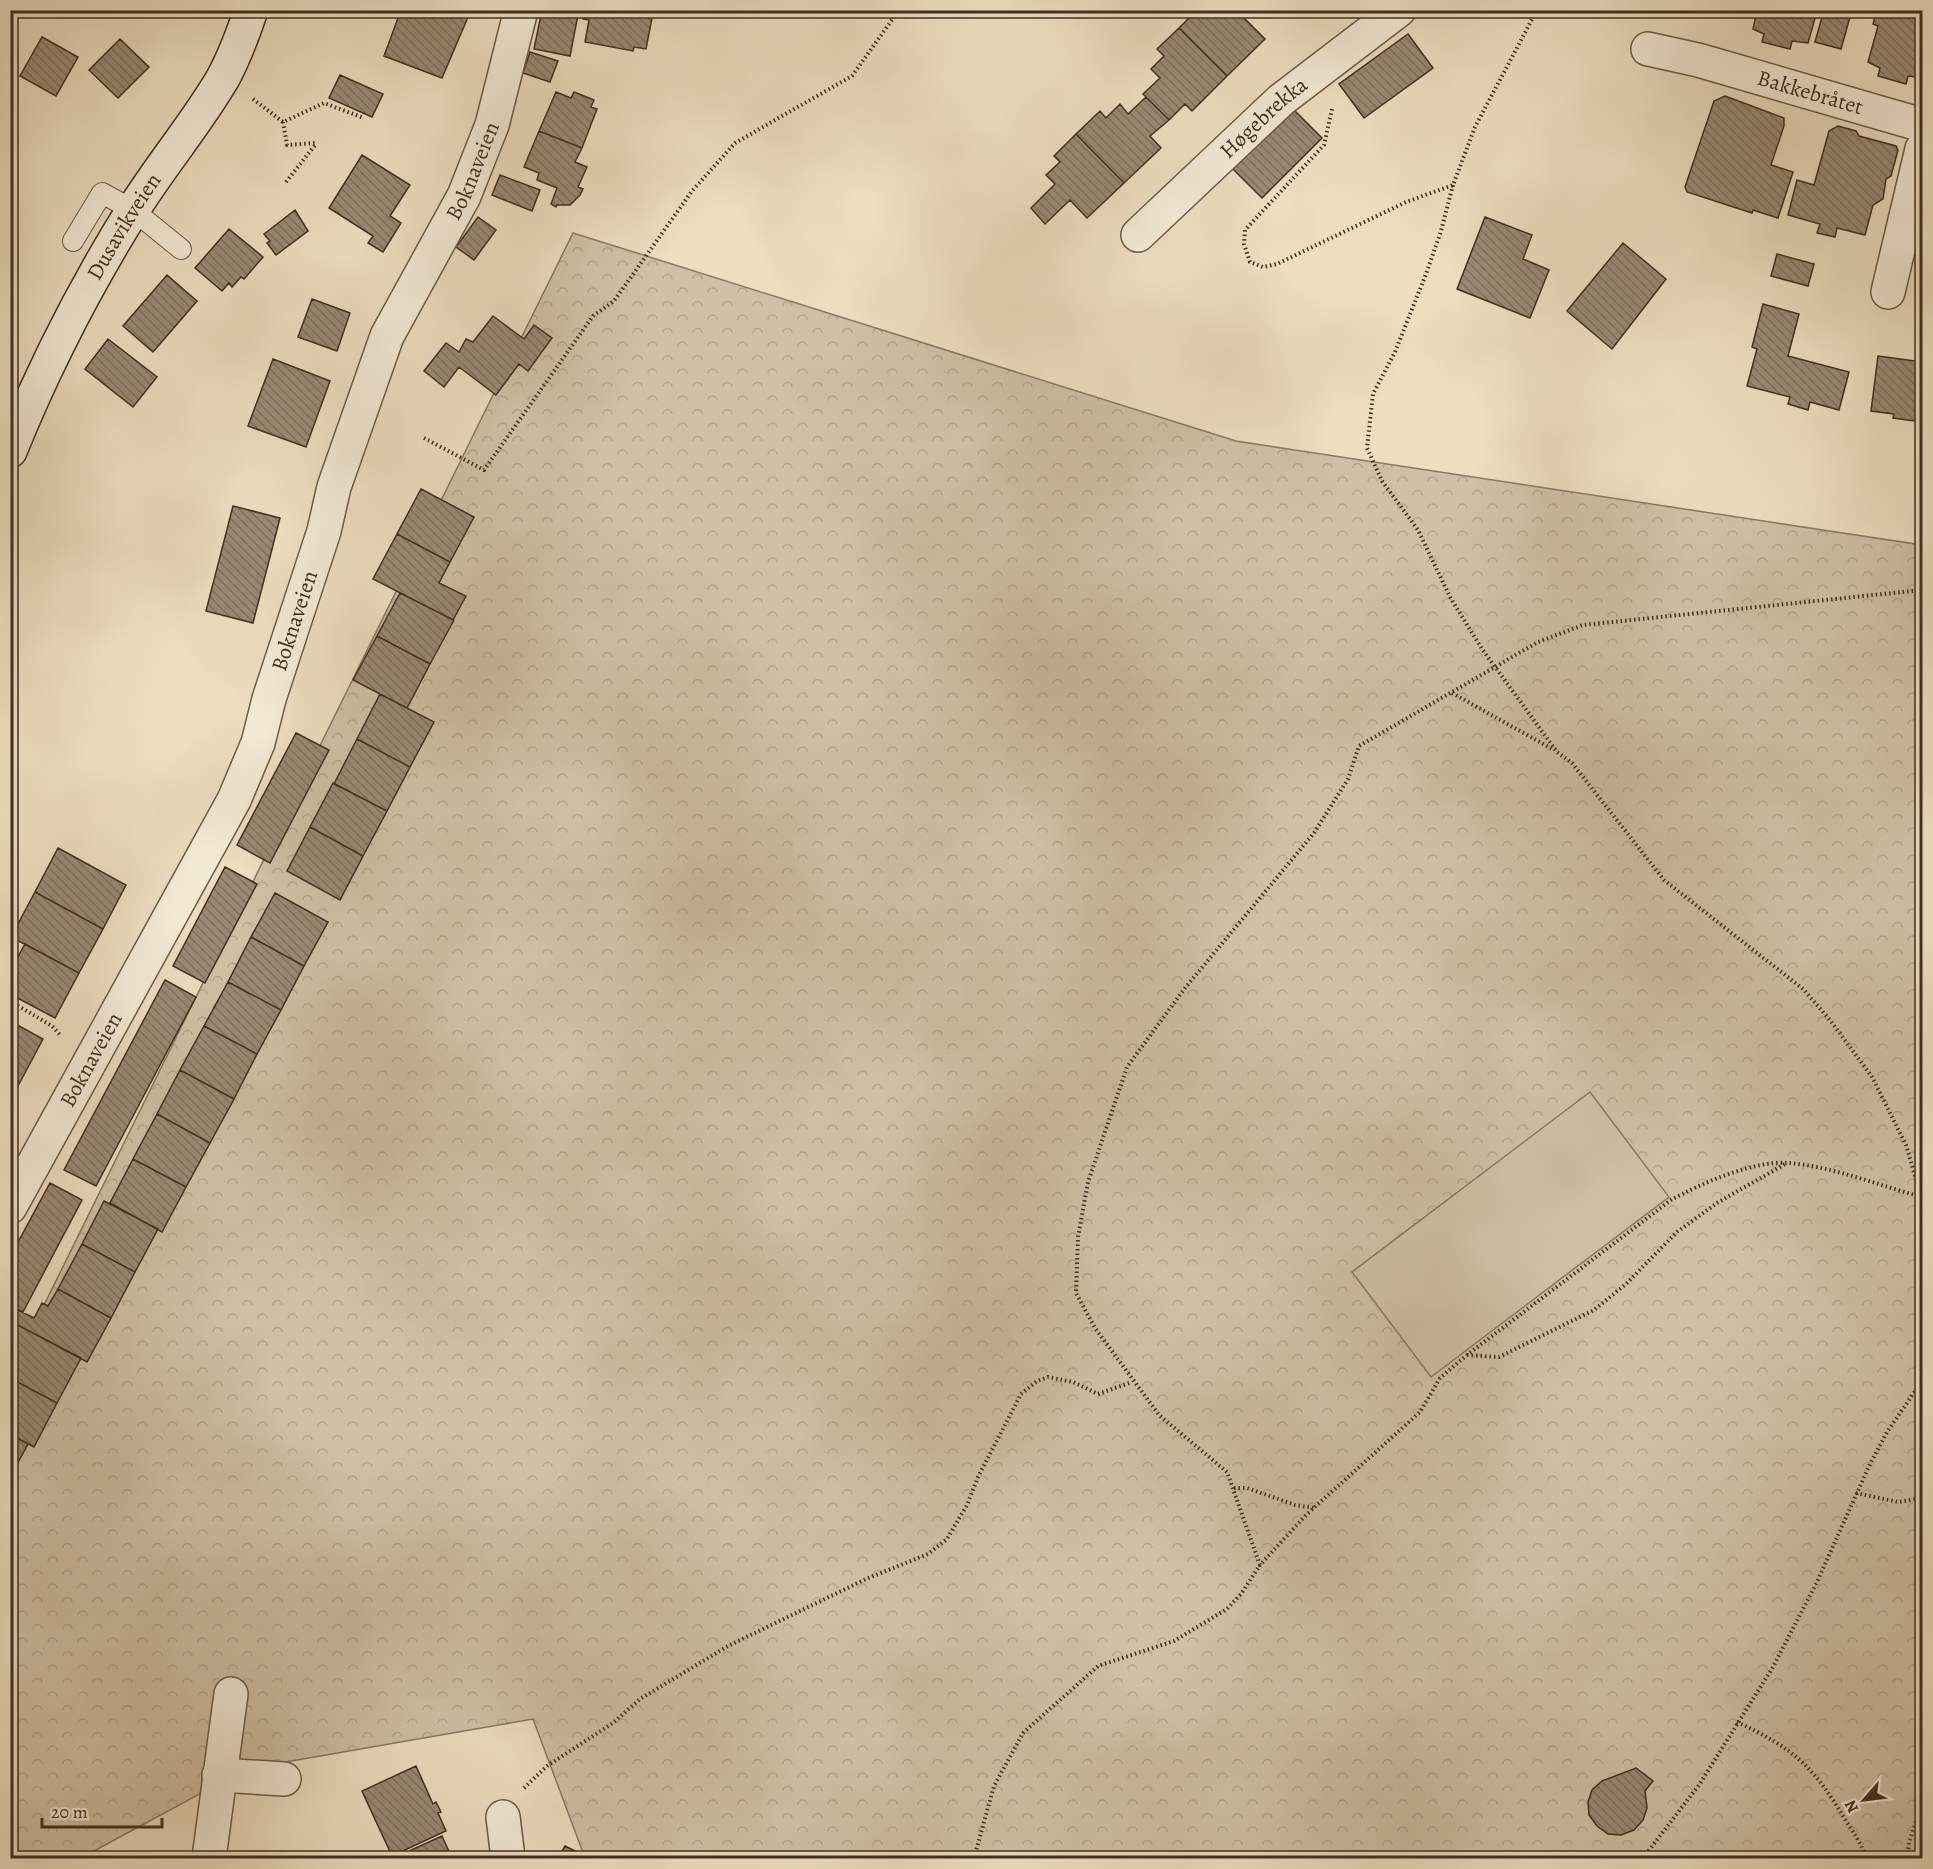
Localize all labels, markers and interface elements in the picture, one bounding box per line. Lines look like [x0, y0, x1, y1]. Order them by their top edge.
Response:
street label: Bakkebråtet [1754, 63, 1867, 122]
street label: Høgebrekka [1213, 70, 1314, 165]
street label: Boknaveien [439, 117, 507, 226]
street label: Dusavikveien [80, 167, 168, 286]
street label: Boknaveien [264, 567, 325, 675]
street label: Boknaveien [53, 1007, 129, 1113]
north arrow [1834, 1770, 1894, 1830]
scale bar [42, 1791, 162, 1829]
text: N [1839, 1796, 1864, 1817]
text: 20 m [51, 1800, 88, 1824]

